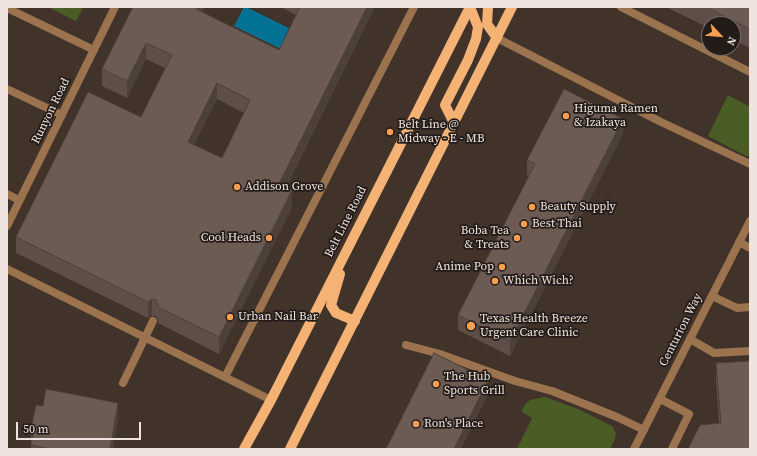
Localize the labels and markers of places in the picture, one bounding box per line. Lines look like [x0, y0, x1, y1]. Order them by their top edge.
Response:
place label: Higuma Ramen & Izakaya [574, 102, 658, 130]
marker: Higuma Ramen & Izakaya [561, 111, 571, 121]
place label: Belt Line @ Midway - E - MB [398, 118, 484, 146]
marker: Belt Line @ Midway - E - MB [385, 127, 395, 137]
place label: Addison Grove [245, 180, 323, 194]
marker: Addison Grove [232, 182, 242, 192]
place label: Beauty Supply [540, 200, 616, 214]
marker: Beauty Supply [527, 202, 537, 212]
place label: Best Thai [532, 217, 582, 231]
marker: Best Thai [519, 219, 529, 229]
place label: Boba Tea & Treats [461, 224, 509, 252]
place label: Cool Heads [201, 231, 261, 245]
marker: Cool Heads [264, 233, 274, 243]
marker: Boba Tea & Treats [512, 233, 522, 243]
place label: Anime Pop [435, 260, 494, 274]
marker: Anime Pop [497, 262, 507, 272]
place label: Which Wich? [503, 274, 574, 288]
marker: Which Wich? [490, 276, 500, 286]
place label: Urban Nail Bar [238, 310, 318, 324]
marker: Urban Nail Bar [225, 312, 235, 322]
place label: Texas Health Breeze Urgent Care Clinic [480, 312, 588, 340]
marker: Texas Health Breeze Urgent Care Clinic [465, 320, 477, 332]
place label: The Hub Sports Grill [444, 370, 505, 398]
marker: The Hub Sports Grill [431, 379, 441, 389]
place label: Ron's Place [424, 417, 483, 431]
marker: Ron's Place [411, 419, 421, 429]

